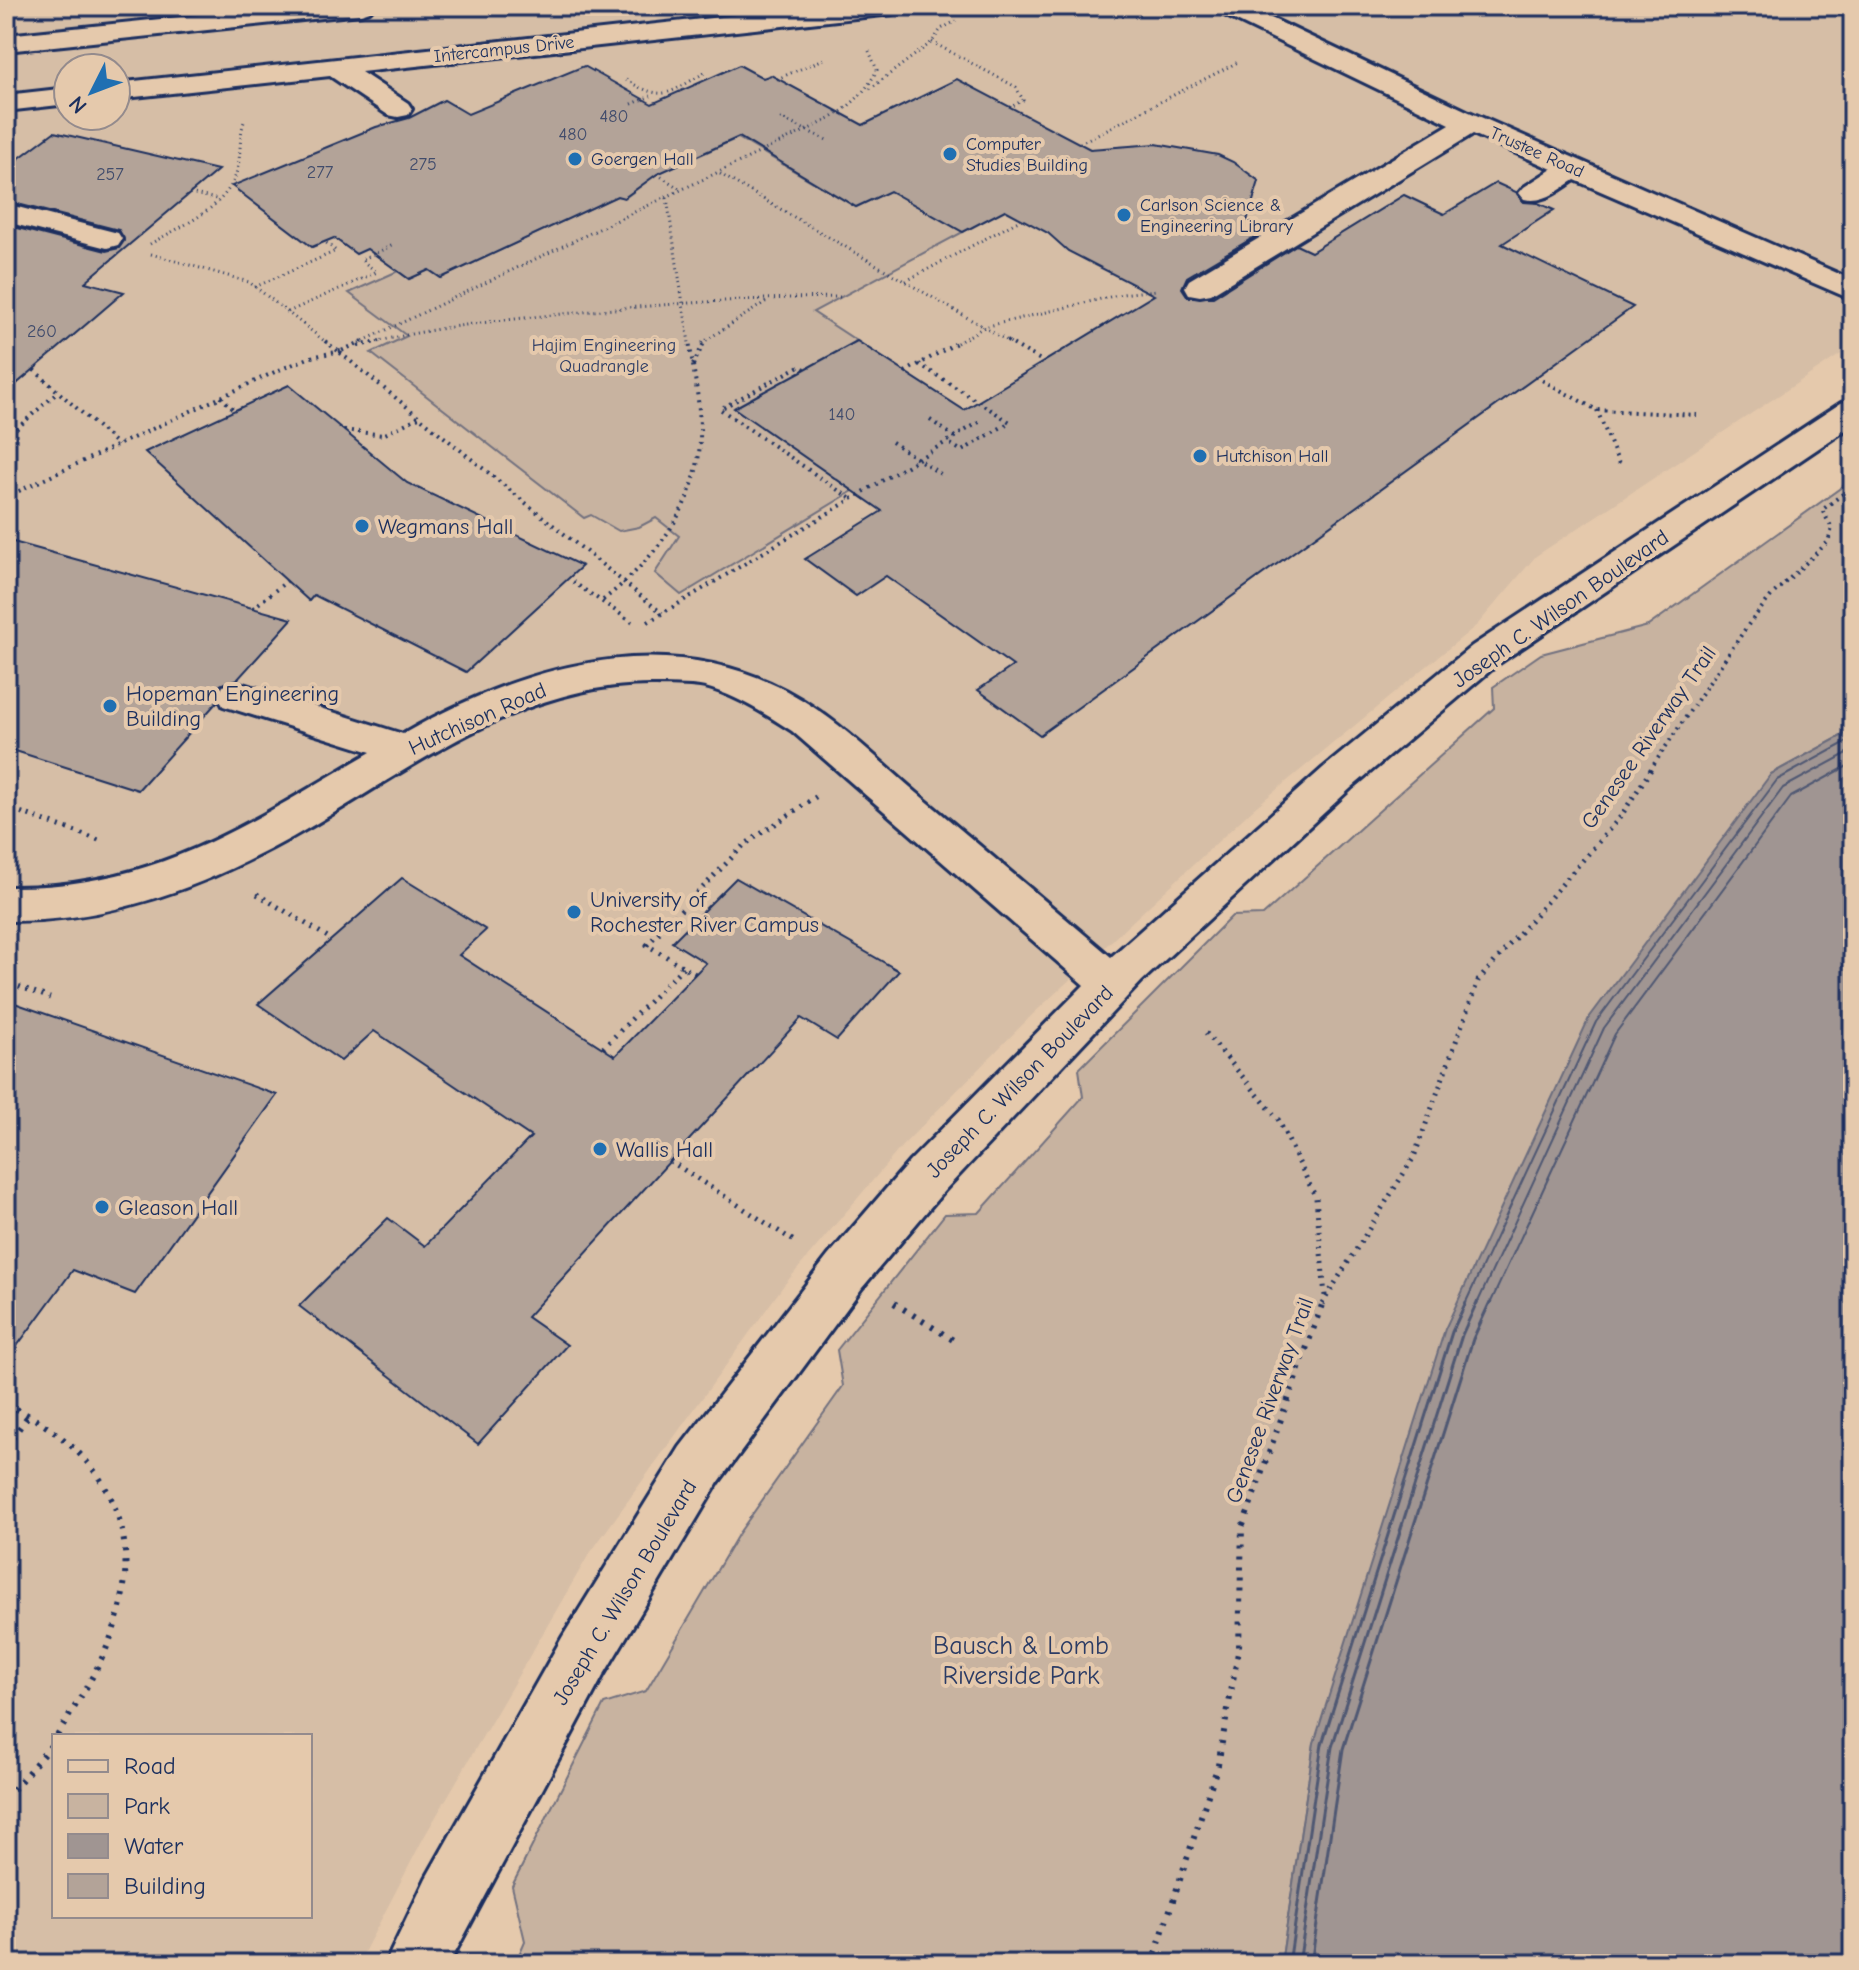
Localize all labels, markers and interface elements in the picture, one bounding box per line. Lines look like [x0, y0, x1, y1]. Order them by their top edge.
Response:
street label: Intercampus Drive [433, 32, 575, 67]
north arrow [52, 52, 132, 132]
text: N [63, 91, 92, 119]
house number: 480 [600, 106, 628, 127]
street label: Trustee Road [1486, 122, 1587, 183]
house number: 480 [559, 124, 587, 145]
place label: Computer Studies Building [966, 134, 1088, 176]
marker: Computer Studies Building [941, 145, 959, 163]
place label: Goergen Hall [591, 149, 694, 170]
marker: Goergen Hall [566, 150, 584, 168]
house number: 275 [409, 154, 437, 175]
house number: 277 [307, 162, 334, 183]
house number: 257 [96, 164, 124, 185]
place label: Carlson Science & Engineering Library [1140, 195, 1294, 237]
marker: Carlson Science & Engineering Library [1115, 206, 1133, 224]
house number: 260 [27, 321, 57, 342]
park label: Hajim Engineering Quadrangle [532, 335, 676, 377]
house number: 140 [829, 404, 855, 425]
place label: Hutchison Hall [1216, 446, 1328, 467]
marker: Hutchison Hall [1191, 447, 1209, 465]
place label: Wegmans Hall [378, 514, 513, 540]
marker: Wegmans Hall [353, 517, 371, 535]
street label: Joseph C. Wilson Boulevard [1447, 524, 1674, 693]
street label: Genesee Riverway Trail [1576, 641, 1722, 834]
street label: Hutchison Road [405, 677, 550, 761]
place label: Hopeman Engineering Building [126, 681, 339, 732]
marker: Hopeman Engineering Building [101, 697, 119, 715]
place label: University of Rochester River Campus [590, 887, 819, 938]
marker: University of Rochester River Campus [565, 903, 583, 921]
street label: Joseph C. Wilson Boulevard [921, 980, 1119, 1184]
place label: Wallis Hall [616, 1137, 713, 1163]
marker: Wallis Hall [591, 1140, 609, 1158]
place label: Gleason Hall [118, 1195, 238, 1221]
marker: Gleason Hall [93, 1198, 111, 1216]
street label: Genesee Riverway Trail [1221, 1294, 1319, 1507]
street label: Joseph C. Wilson Boulevard [547, 1475, 702, 1710]
park label: Bausch & Lomb Riverside Park [933, 1631, 1109, 1691]
legend [52, 1734, 312, 1918]
text: Road [124, 1752, 176, 1780]
text: Park [124, 1792, 170, 1820]
text: Water [124, 1832, 184, 1860]
text: Building [124, 1872, 206, 1900]

